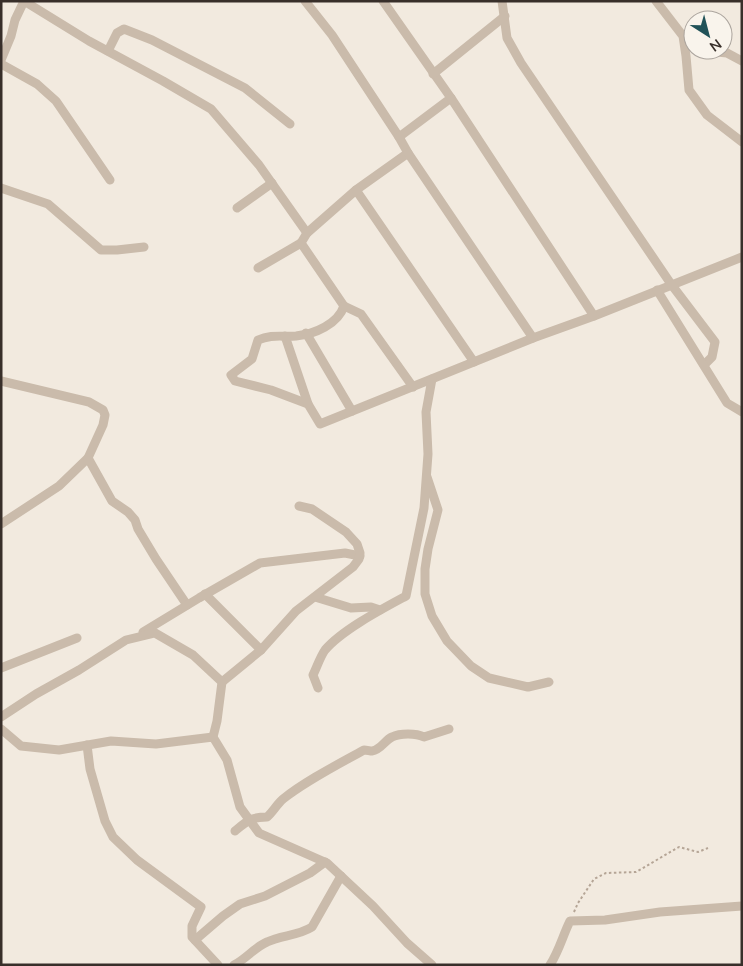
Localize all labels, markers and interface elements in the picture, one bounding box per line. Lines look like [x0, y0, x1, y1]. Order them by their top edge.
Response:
north arrow [683, 10, 733, 60]
text: N [706, 35, 725, 56]

